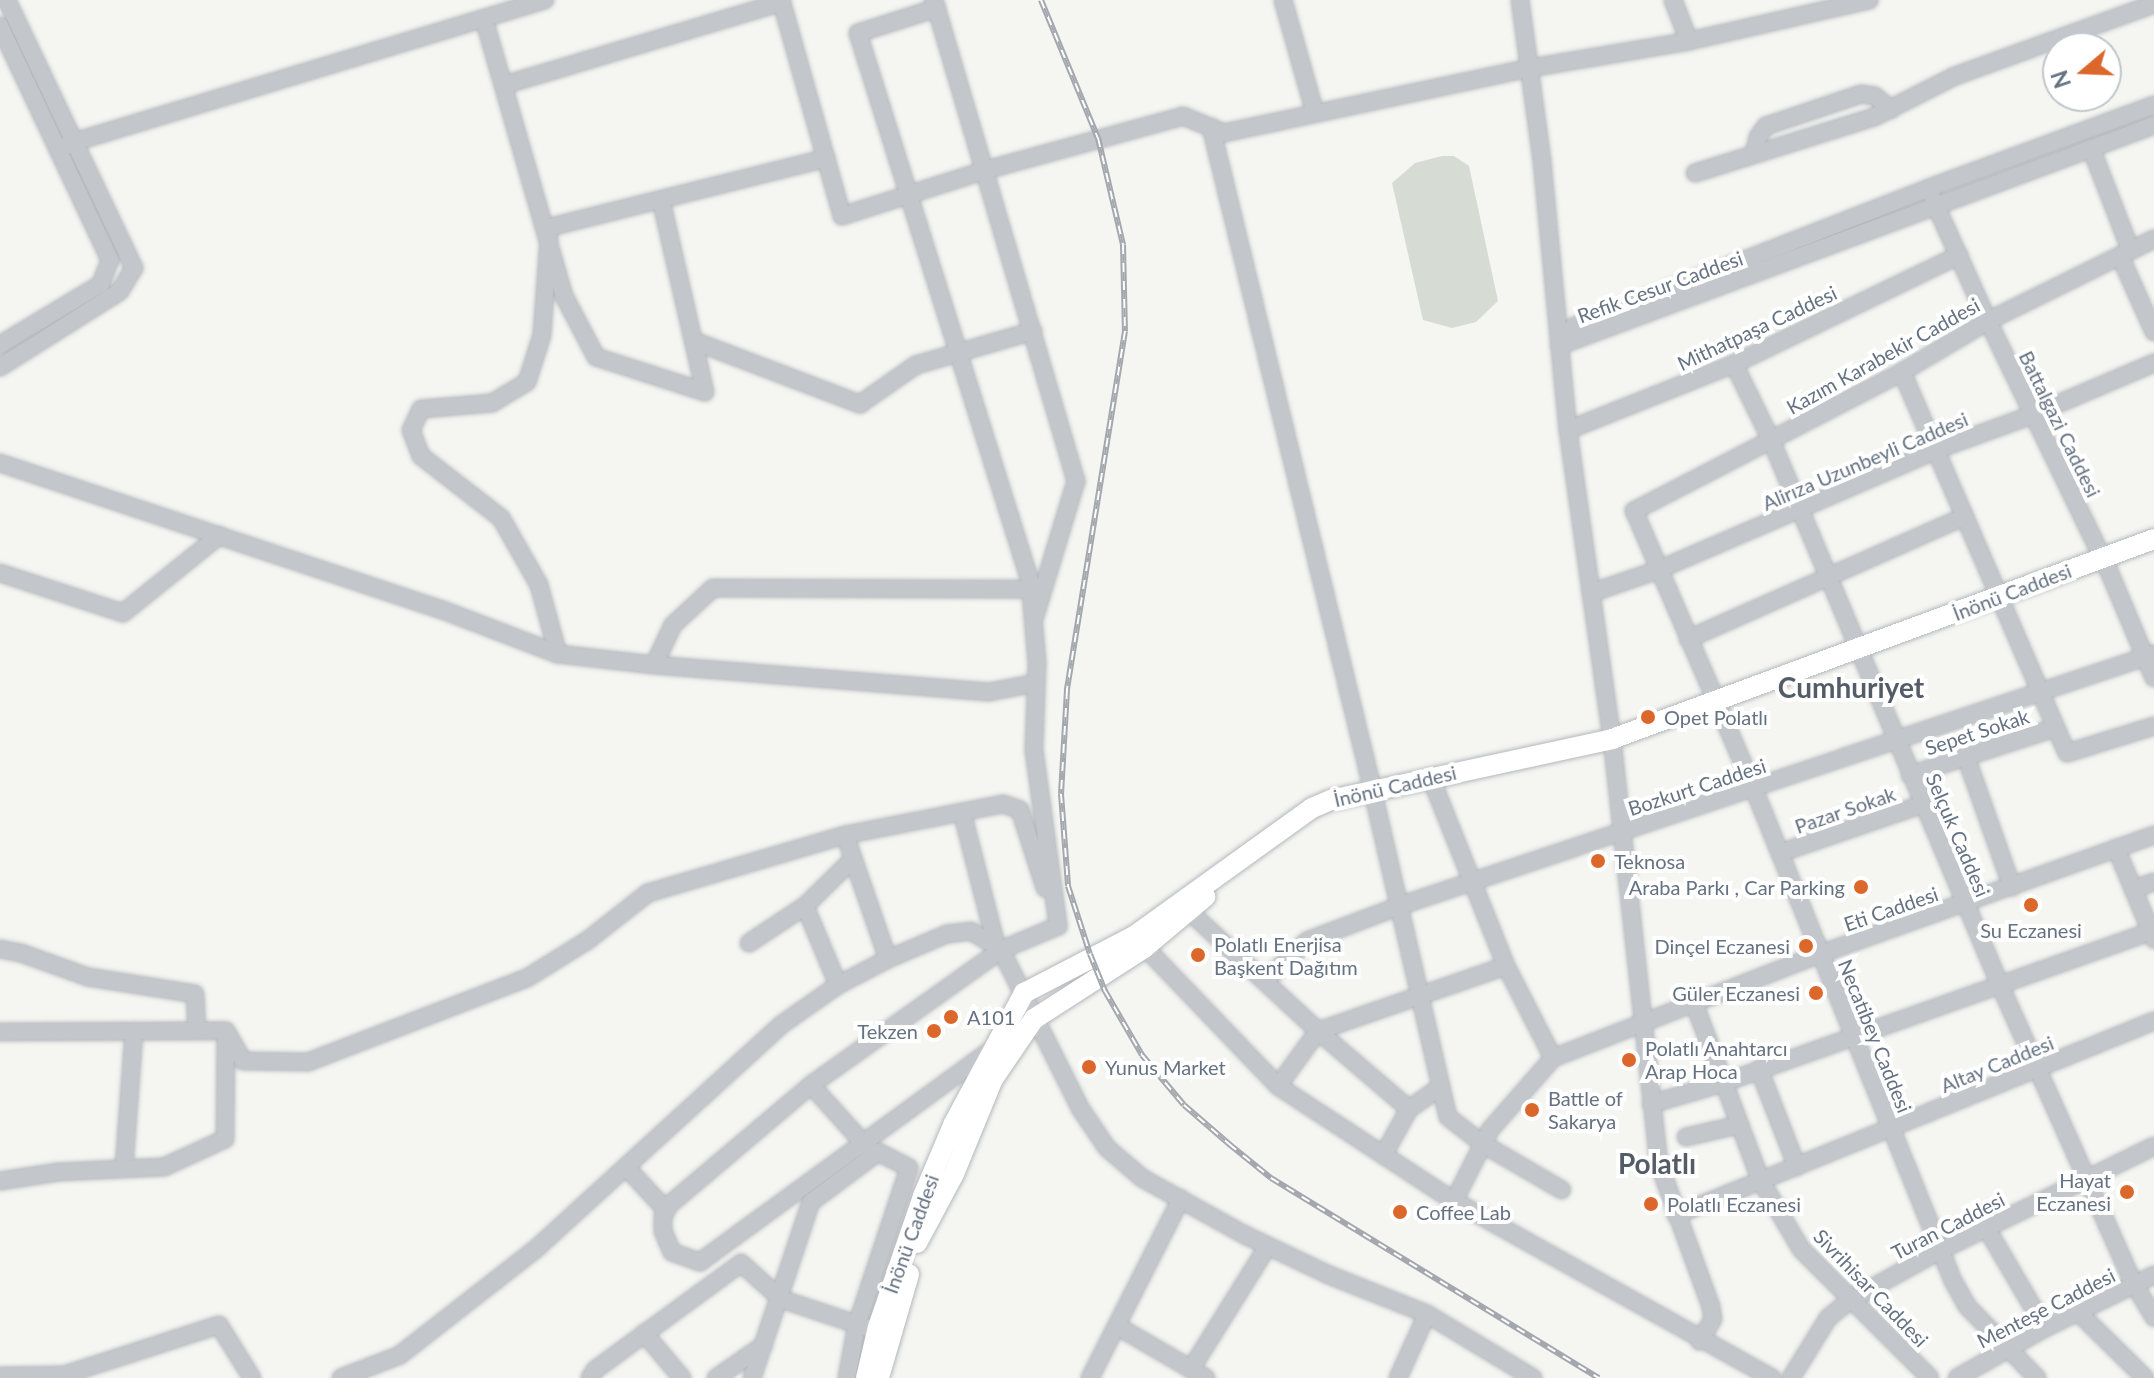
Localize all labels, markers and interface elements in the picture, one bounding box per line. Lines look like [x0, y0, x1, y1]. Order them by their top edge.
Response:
north arrow [2042, 32, 2122, 112]
text: N [2045, 67, 2076, 92]
street label: Refik Cesur Caddesi [1574, 246, 1746, 328]
street label: Mithatpaşa Caddesi [1673, 281, 1841, 375]
street label: Kazım Karabekir Caddesi [1782, 293, 1984, 419]
street label: Battalgazi Caddesi [2014, 347, 2106, 501]
street label: Alirıza Uzunbeyli Caddesi [1759, 407, 1971, 515]
street label: İnönü Caddesi [1949, 558, 2075, 626]
district label: Cumhuriyet [1778, 670, 1924, 704]
street label: Sepet Sokak [1922, 704, 2032, 760]
place label: Opet Polatlı [1664, 705, 1768, 729]
marker: Opet Polatlı [1639, 708, 1657, 726]
street label: Bozkurt Caddesi [1625, 753, 1769, 821]
street label: İnönü Caddesi [1331, 760, 1459, 812]
street label: Selçuk Caddesi [1921, 770, 1995, 900]
street label: Pazar Sokak [1791, 781, 1899, 839]
place label: Teknosa [1614, 849, 1685, 873]
marker: Teknosa [1589, 852, 1607, 870]
place label: Araba Parkı , Car Parking [1628, 875, 1845, 899]
marker: Araba Parkı , Car Parking [1852, 878, 1870, 896]
street label: Eti Caddesi [1841, 882, 1941, 936]
marker: Su Eczanesi [2022, 896, 2040, 914]
place label: Su Eczanesi [1980, 918, 2082, 942]
place label: Polatlı Enerjisa Başkent Dağıtım [1214, 932, 1358, 979]
place label: Dinçel Eczanesi [1654, 934, 1790, 958]
marker: Dinçel Eczanesi [1797, 937, 1815, 955]
marker: Polatlı Enerjisa Başkent Dağıtım [1189, 946, 1207, 964]
street label: Necatibey Caddesi [1833, 956, 1917, 1116]
place label: Güler Eczanesi [1672, 981, 1800, 1005]
marker: Güler Eczanesi [1807, 984, 1825, 1002]
place label: A101 [967, 1005, 1015, 1029]
marker: A101 [942, 1008, 960, 1026]
place label: Tekzen [857, 1019, 918, 1043]
marker: Tekzen [925, 1022, 943, 1040]
street label: Altay Caddesi [1937, 1030, 2057, 1098]
place label: Polatlı Anahtarcı Arap Hoca [1645, 1036, 1788, 1083]
marker: Polatlı Anahtarcı Arap Hoca [1620, 1051, 1638, 1069]
place label: Yunus Market [1105, 1055, 1226, 1079]
marker: Yunus Market [1080, 1058, 1098, 1076]
place label: Battle of Sakarya [1548, 1086, 1623, 1133]
marker: Battle of Sakarya [1523, 1101, 1541, 1119]
district label: Polatlı [1618, 1146, 1696, 1180]
place label: Hayat Eczanesi [2036, 1168, 2111, 1215]
street label: İnönü Caddesi [878, 1171, 944, 1297]
marker: Hayat Eczanesi [2118, 1183, 2136, 1201]
street label: Turan Caddesi [1887, 1187, 2009, 1265]
place label: Polatlı Eczanesi [1667, 1192, 1801, 1216]
marker: Polatlı Eczanesi [1642, 1195, 1660, 1213]
place label: Coffee Lab [1416, 1200, 1511, 1224]
marker: Coffee Lab [1391, 1203, 1409, 1221]
street label: Sivrihisar Caddesi [1809, 1224, 1933, 1352]
street label: Menteşe Caddesi [1973, 1263, 2119, 1353]

